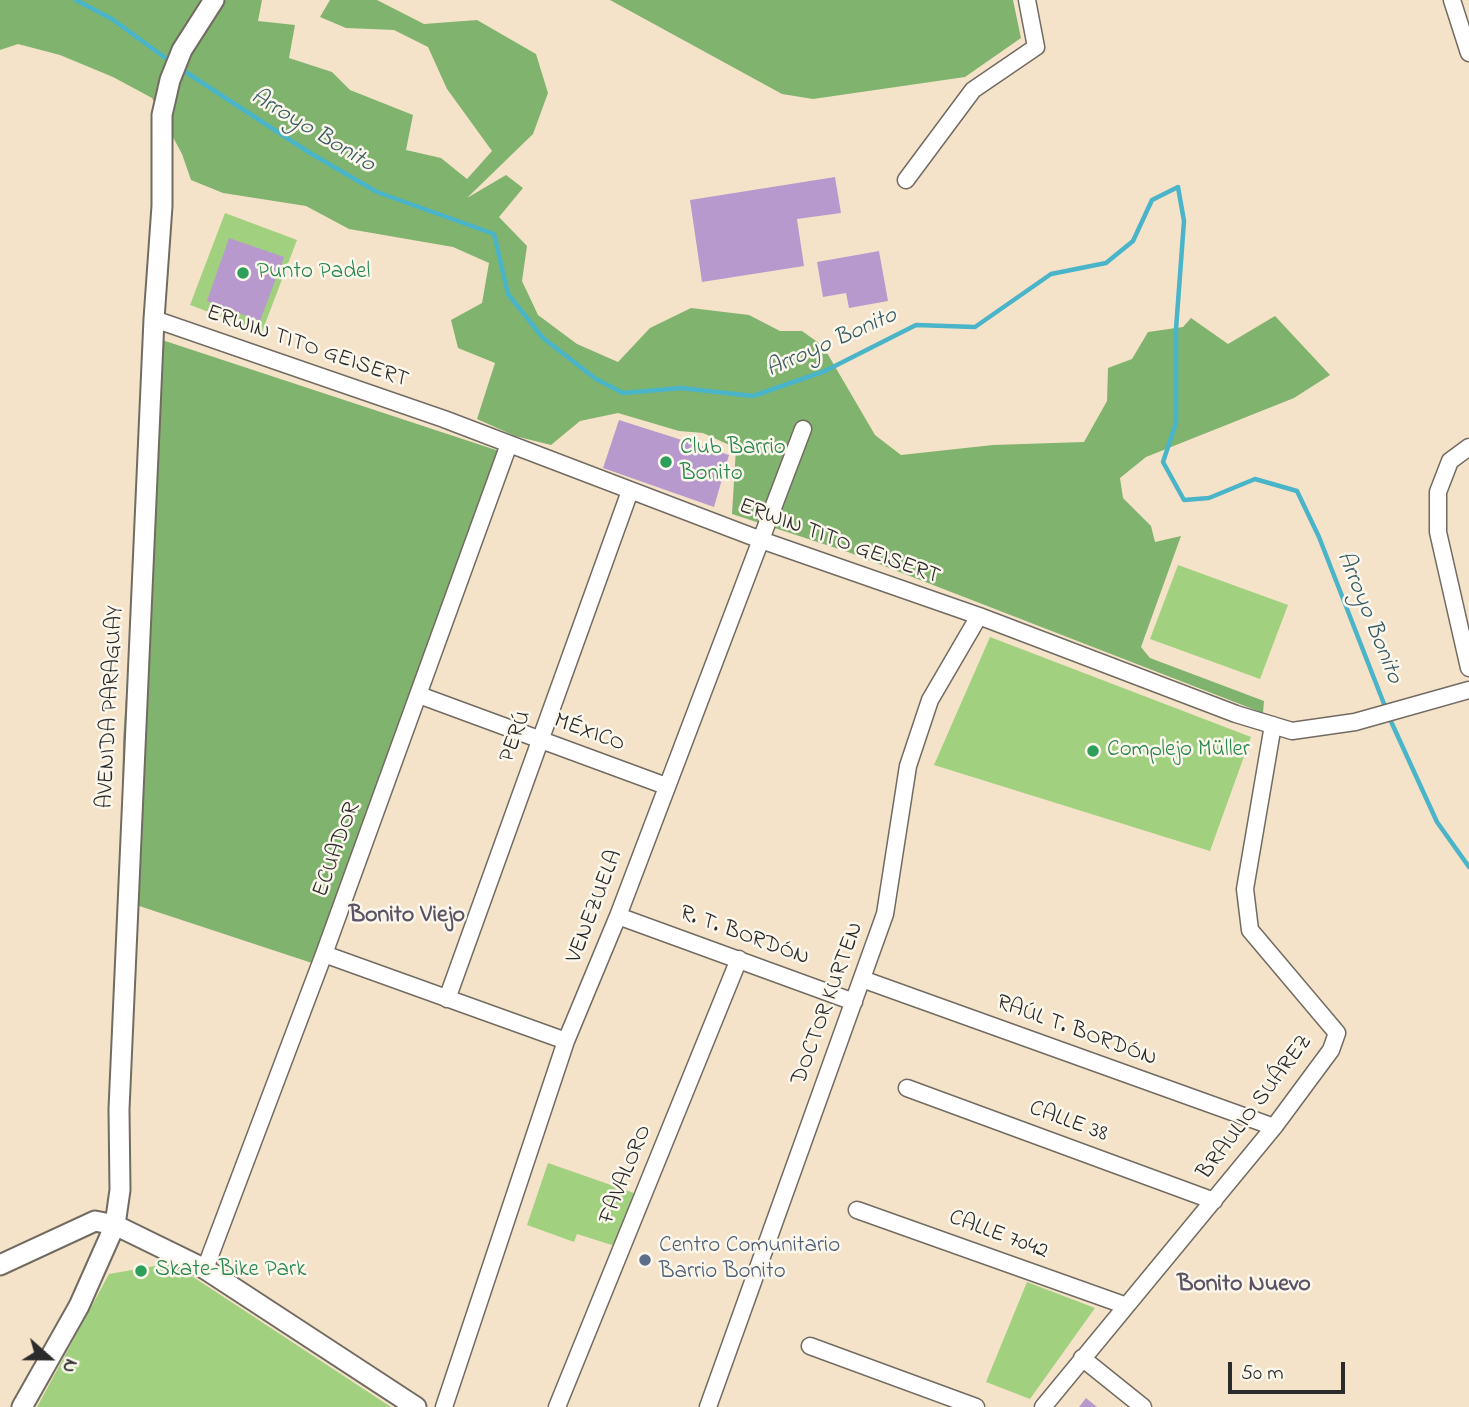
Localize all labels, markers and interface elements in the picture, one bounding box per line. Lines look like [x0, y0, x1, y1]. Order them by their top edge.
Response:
water label: Arroyo Bonito [245, 84, 379, 180]
place label: Punto Padel [257, 259, 370, 287]
marker: Punto Padel [235, 265, 251, 281]
street label: ERWIN TITO GEISERT [202, 300, 412, 396]
water label: Arroyo Bonito [762, 302, 902, 386]
place label: Club Barrio Bonito [680, 435, 786, 489]
marker: Club Barrio Bonito [658, 454, 674, 470]
street label: ERWIN TITO GEISERT [735, 494, 943, 592]
water label: Arroyo Bonito [1328, 548, 1408, 688]
street label: AVENIDA PARAGUAY [93, 605, 131, 809]
street label: PERÚ [495, 707, 539, 767]
street label: MÉXICO [550, 708, 628, 760]
place label: Complejo Müller [1107, 737, 1250, 765]
marker: Complejo Müller [1085, 743, 1101, 759]
street label: ECUADOR [308, 799, 368, 901]
street label: VENEZUELA [562, 847, 630, 967]
street label: R. T. BORDÓN [675, 901, 813, 973]
district label: Bonito Viejo [349, 903, 465, 931]
street label: DOCTOR KURTEN [787, 919, 871, 1089]
street label: RAÚL T. BORDÓN [992, 990, 1160, 1074]
street label: BRAULIO SUÁREZ [1192, 1030, 1320, 1186]
street label: CALLE 38 [1025, 1096, 1111, 1150]
street label: FAVALORO [595, 1121, 659, 1229]
street label: CALLE 7042 [944, 1205, 1052, 1267]
place label: Centro Comunitario Barrio Bonito [659, 1233, 840, 1287]
marker: Centro Comunitario Barrio Bonito [637, 1252, 653, 1268]
place label: Skate-Bike Park [155, 1257, 306, 1285]
marker: Skate-Bike Park [133, 1263, 149, 1279]
district label: Bonito Nuevo [1177, 1272, 1311, 1300]
north arrow [14, 1323, 84, 1393]
scale bar [1231, 1348, 1348, 1392]
text: N [54, 1355, 84, 1377]
text: 50 m [1241, 1359, 1284, 1389]

